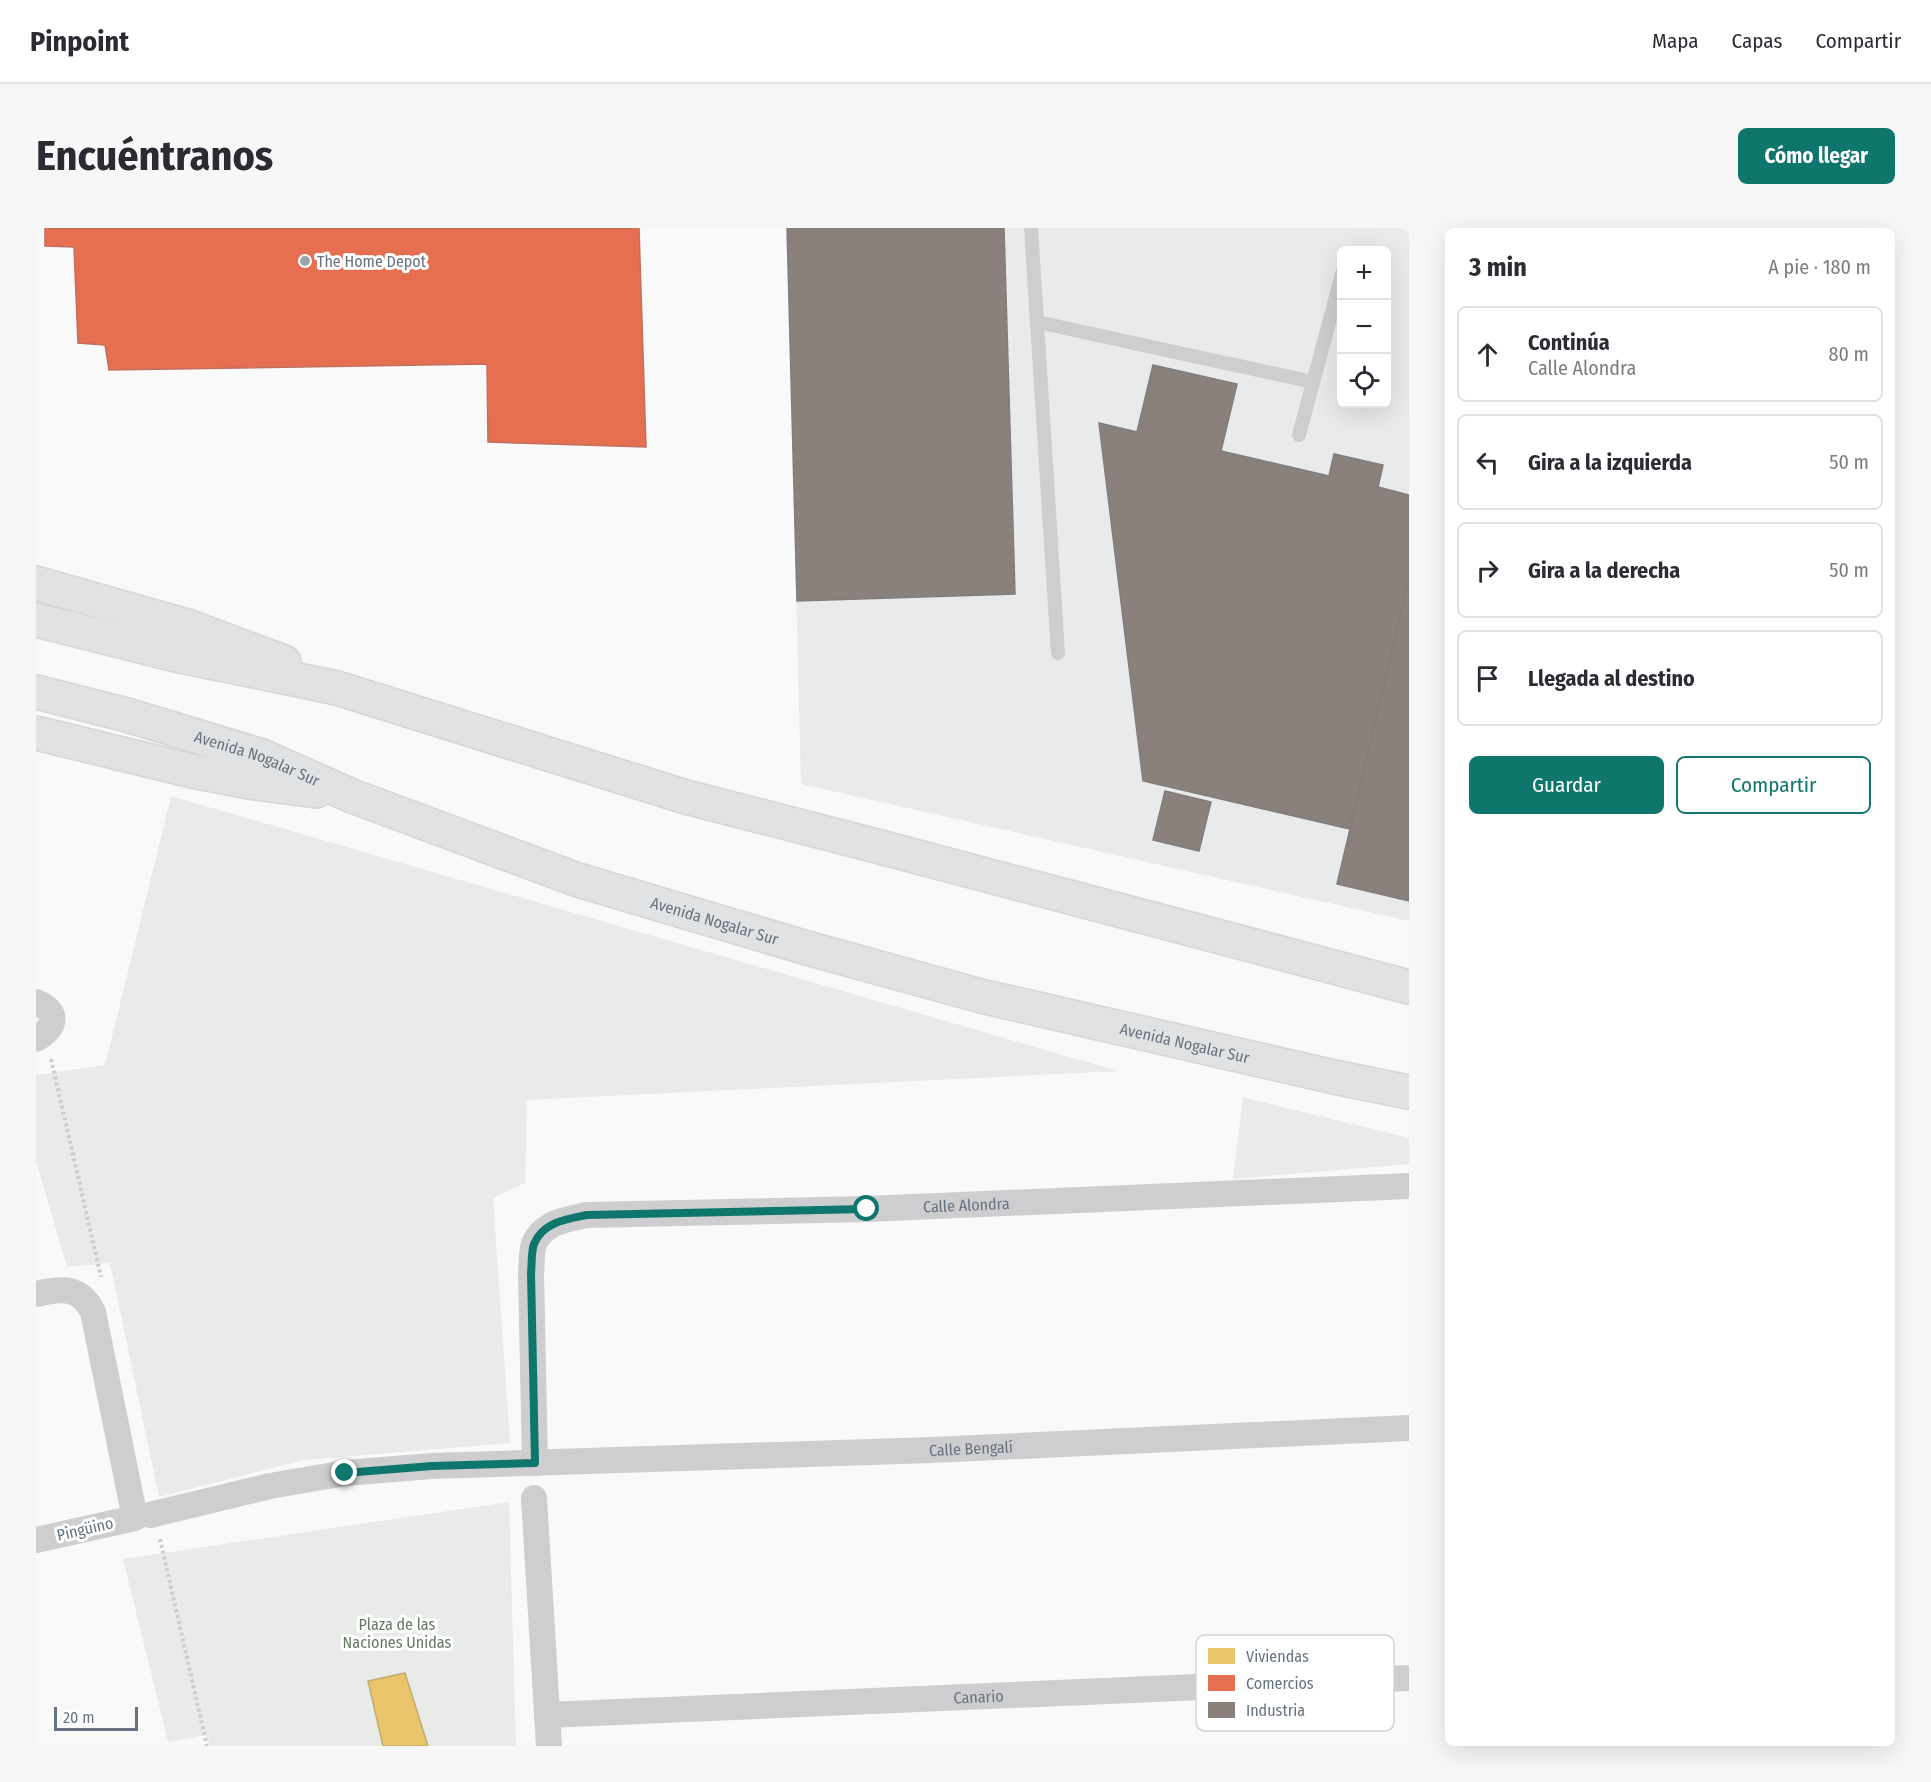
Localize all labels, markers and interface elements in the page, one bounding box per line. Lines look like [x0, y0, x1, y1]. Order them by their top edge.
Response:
text: Pinpoint [30, 25, 129, 58]
text: Mapa [1652, 28, 1699, 54]
text: Capas [1732, 28, 1782, 54]
text: Compartir [1815, 28, 1901, 54]
button: Cómo llegar [1738, 128, 1895, 184]
text: Encuéntranos [36, 131, 273, 181]
map controls [1337, 246, 1391, 408]
button: + [1337, 246, 1391, 300]
place label: The Home Depot [317, 252, 427, 271]
text: 3 min [1469, 252, 1527, 283]
marker: The Home Depot [298, 254, 312, 268]
text: A pie · 180 m [1768, 255, 1871, 279]
button: − [1337, 300, 1391, 354]
text: Continúa [1528, 329, 1610, 356]
icon: ahead [1471, 338, 1504, 371]
text: 80 m [1829, 342, 1869, 366]
button: locate [1337, 354, 1391, 408]
text: Calle Alondra [1528, 356, 1636, 380]
icon: left [1471, 446, 1504, 479]
text: Gira a la izquierda [1528, 449, 1692, 476]
text: 50 m [1829, 450, 1869, 474]
icon: right [1471, 554, 1504, 587]
text: Gira a la derecha [1528, 557, 1680, 584]
text: 50 m [1829, 558, 1869, 582]
icon: arrive [1471, 662, 1504, 695]
text: Llegada al destino [1528, 665, 1695, 692]
street label: Avenida Nogalar Sur [192, 727, 323, 790]
button: Guardar [1469, 756, 1664, 814]
button: Compartir [1676, 756, 1871, 814]
street label: Avenida Nogalar Sur [648, 893, 781, 949]
street label: Avenida Nogalar Sur [1118, 1019, 1252, 1067]
street label: Calle Alondra [923, 1193, 1010, 1216]
route start [853, 1195, 879, 1221]
street label: Calle Bengalí [928, 1437, 1013, 1460]
route end [331, 1459, 357, 1485]
street label: Pingüino [55, 1513, 115, 1545]
park label: Plaza de las Naciones Unidas [343, 1615, 452, 1652]
legend [1196, 1635, 1394, 1731]
text: Viviendas [1246, 1647, 1309, 1666]
text: Comercios [1246, 1674, 1314, 1693]
street label: Canario [953, 1686, 1004, 1707]
text: Industria [1246, 1701, 1305, 1720]
scale bar [54, 1704, 138, 1732]
text: 20 m [63, 1708, 94, 1727]

